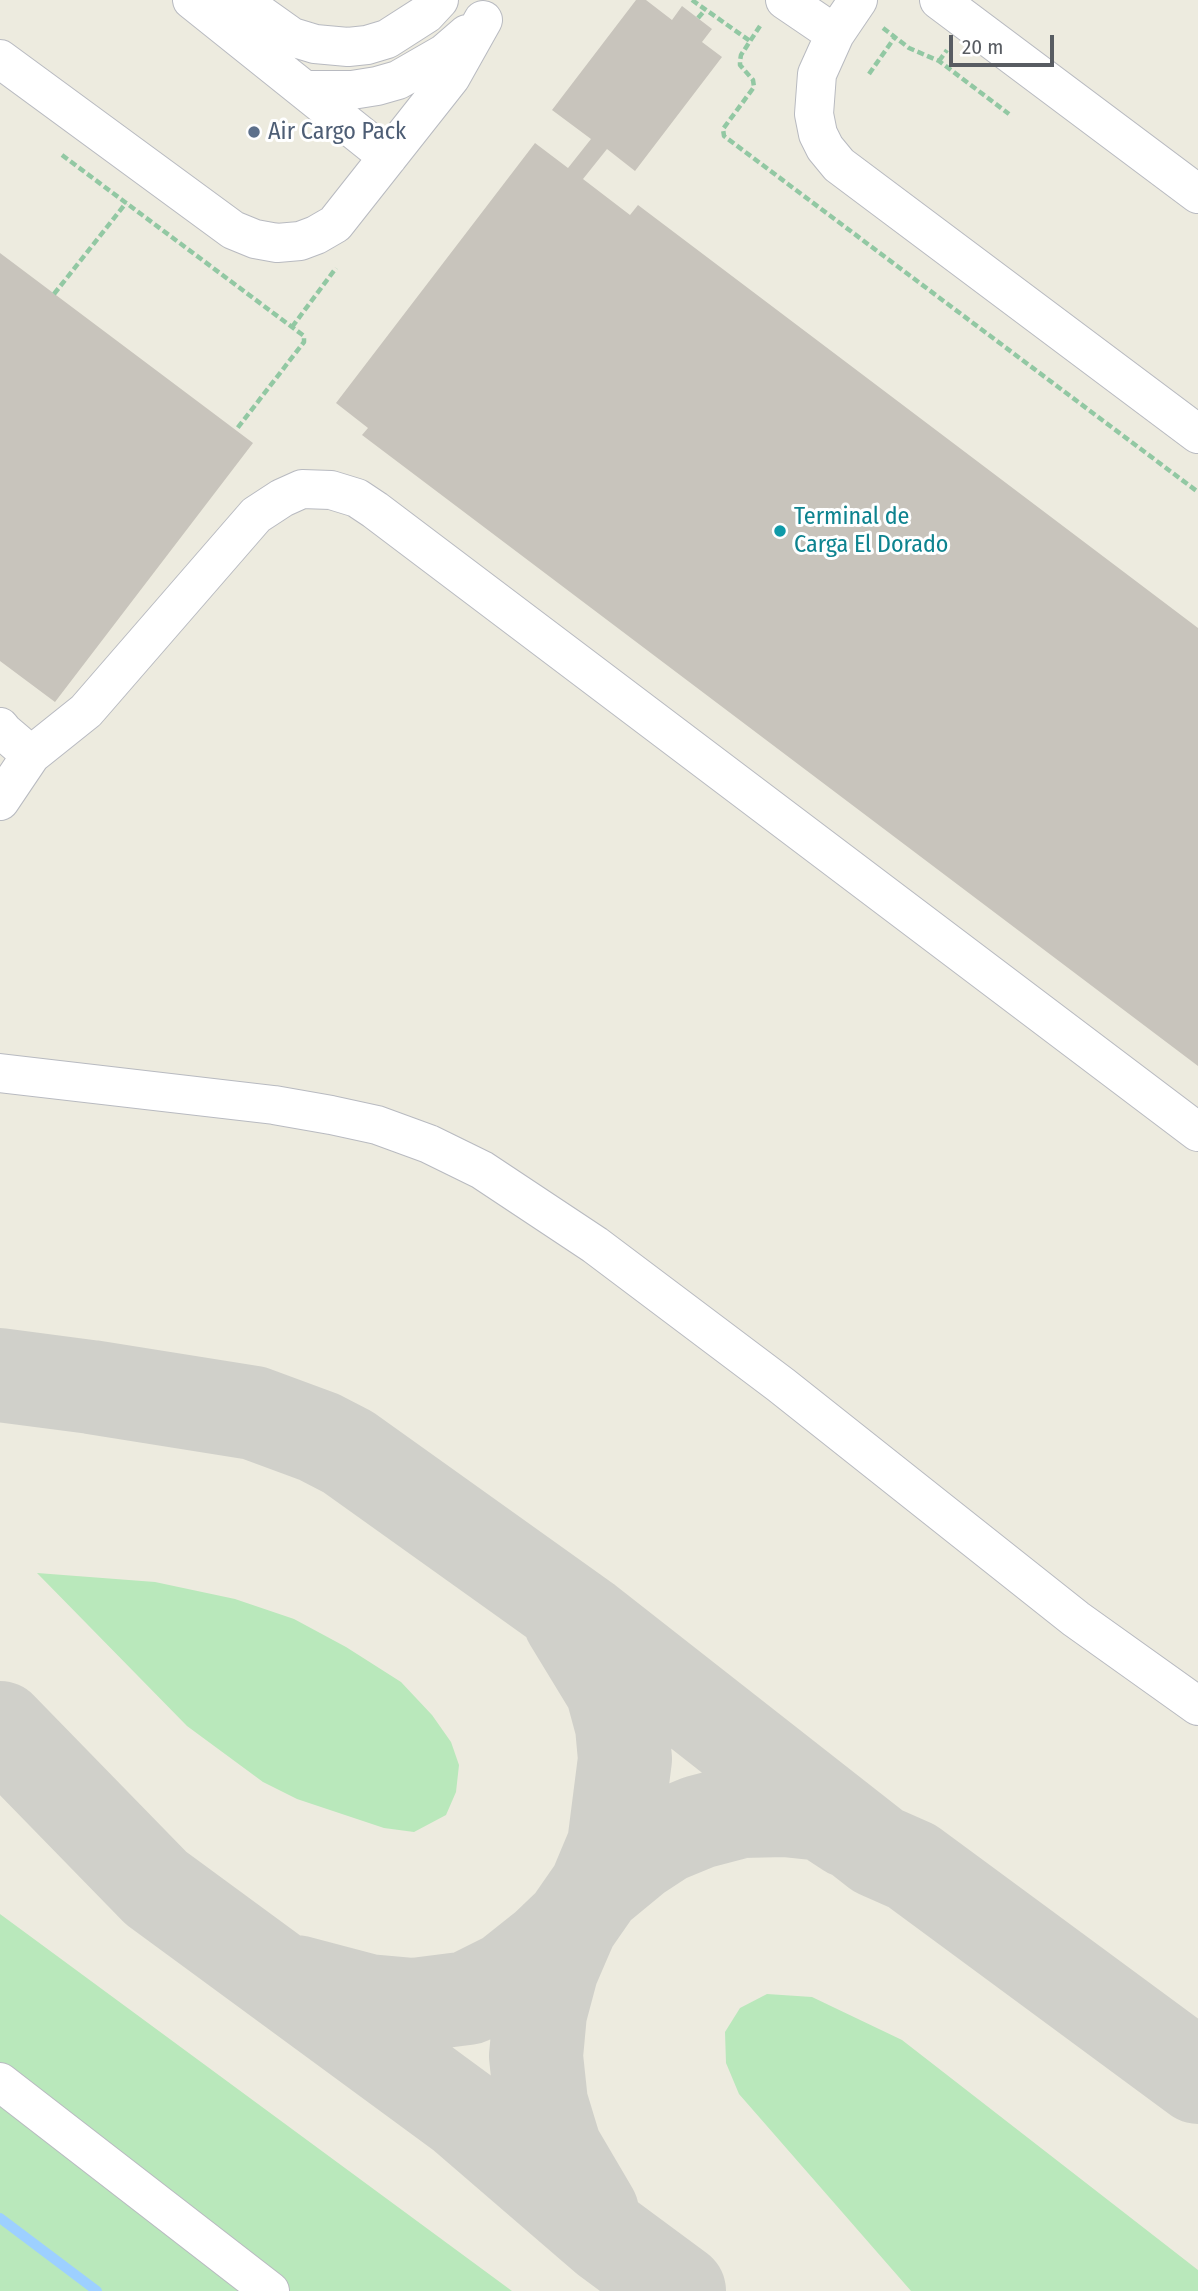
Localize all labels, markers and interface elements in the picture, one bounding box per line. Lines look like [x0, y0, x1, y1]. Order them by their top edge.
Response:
scale bar [953, 21, 1058, 65]
text: 20 m [962, 34, 1003, 60]
place label: Air Cargo Pack [268, 118, 406, 146]
marker: Air Cargo Pack [246, 124, 262, 140]
place label: Terminal de Carga El Dorado [794, 503, 948, 559]
marker: Terminal de Carga El Dorado [772, 523, 788, 539]

